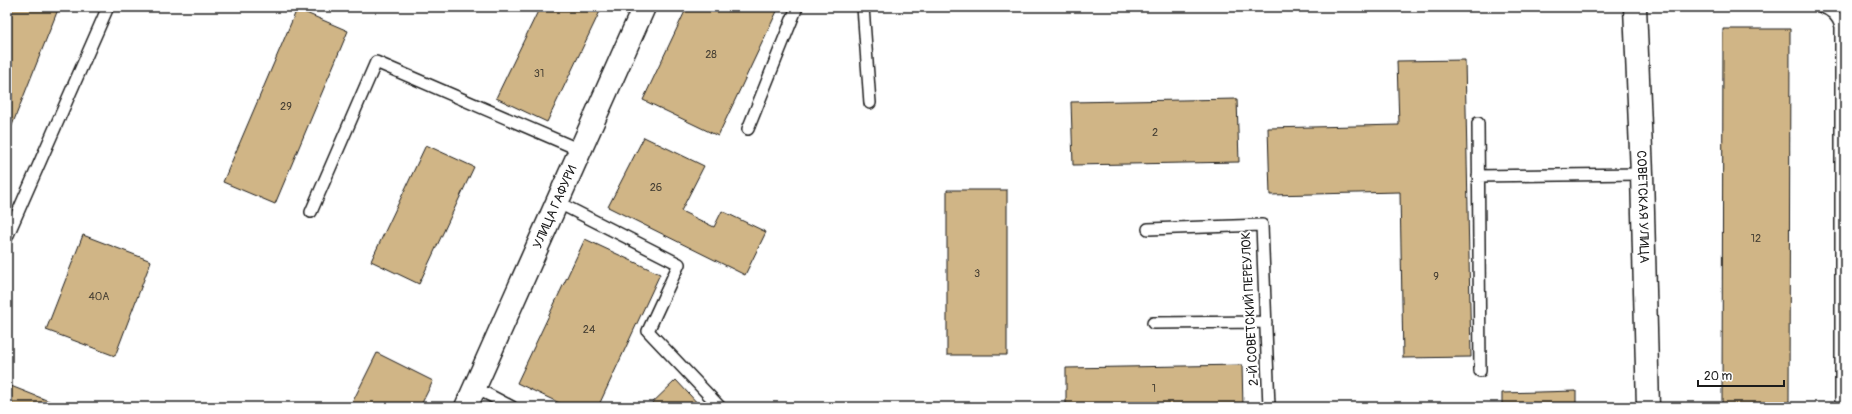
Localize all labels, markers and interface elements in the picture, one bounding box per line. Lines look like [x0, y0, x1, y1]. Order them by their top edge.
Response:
house number: 28 [705, 48, 717, 61]
house number: 31 [534, 67, 544, 80]
house number: 29 [280, 100, 292, 113]
house number: 2 [1152, 126, 1158, 139]
street label: СОВЕТСКАЯ УЛИЦА [1633, 150, 1652, 264]
street label: УЛИЦА ГАФУРИ [530, 163, 581, 251]
house number: 26 [650, 181, 662, 194]
street label: 2-Й СОВЕТСКИЙ ПЕРЕУЛОК [1238, 232, 1262, 386]
house number: 12 [1751, 232, 1761, 245]
house number: 3 [974, 267, 980, 280]
house number: 9 [1433, 270, 1439, 283]
house number: 40А [88, 290, 110, 303]
house number: 24 [583, 323, 596, 336]
scale bar [1698, 362, 1784, 388]
text: 20 m [1704, 369, 1733, 384]
house number: 1 [1152, 382, 1156, 395]

